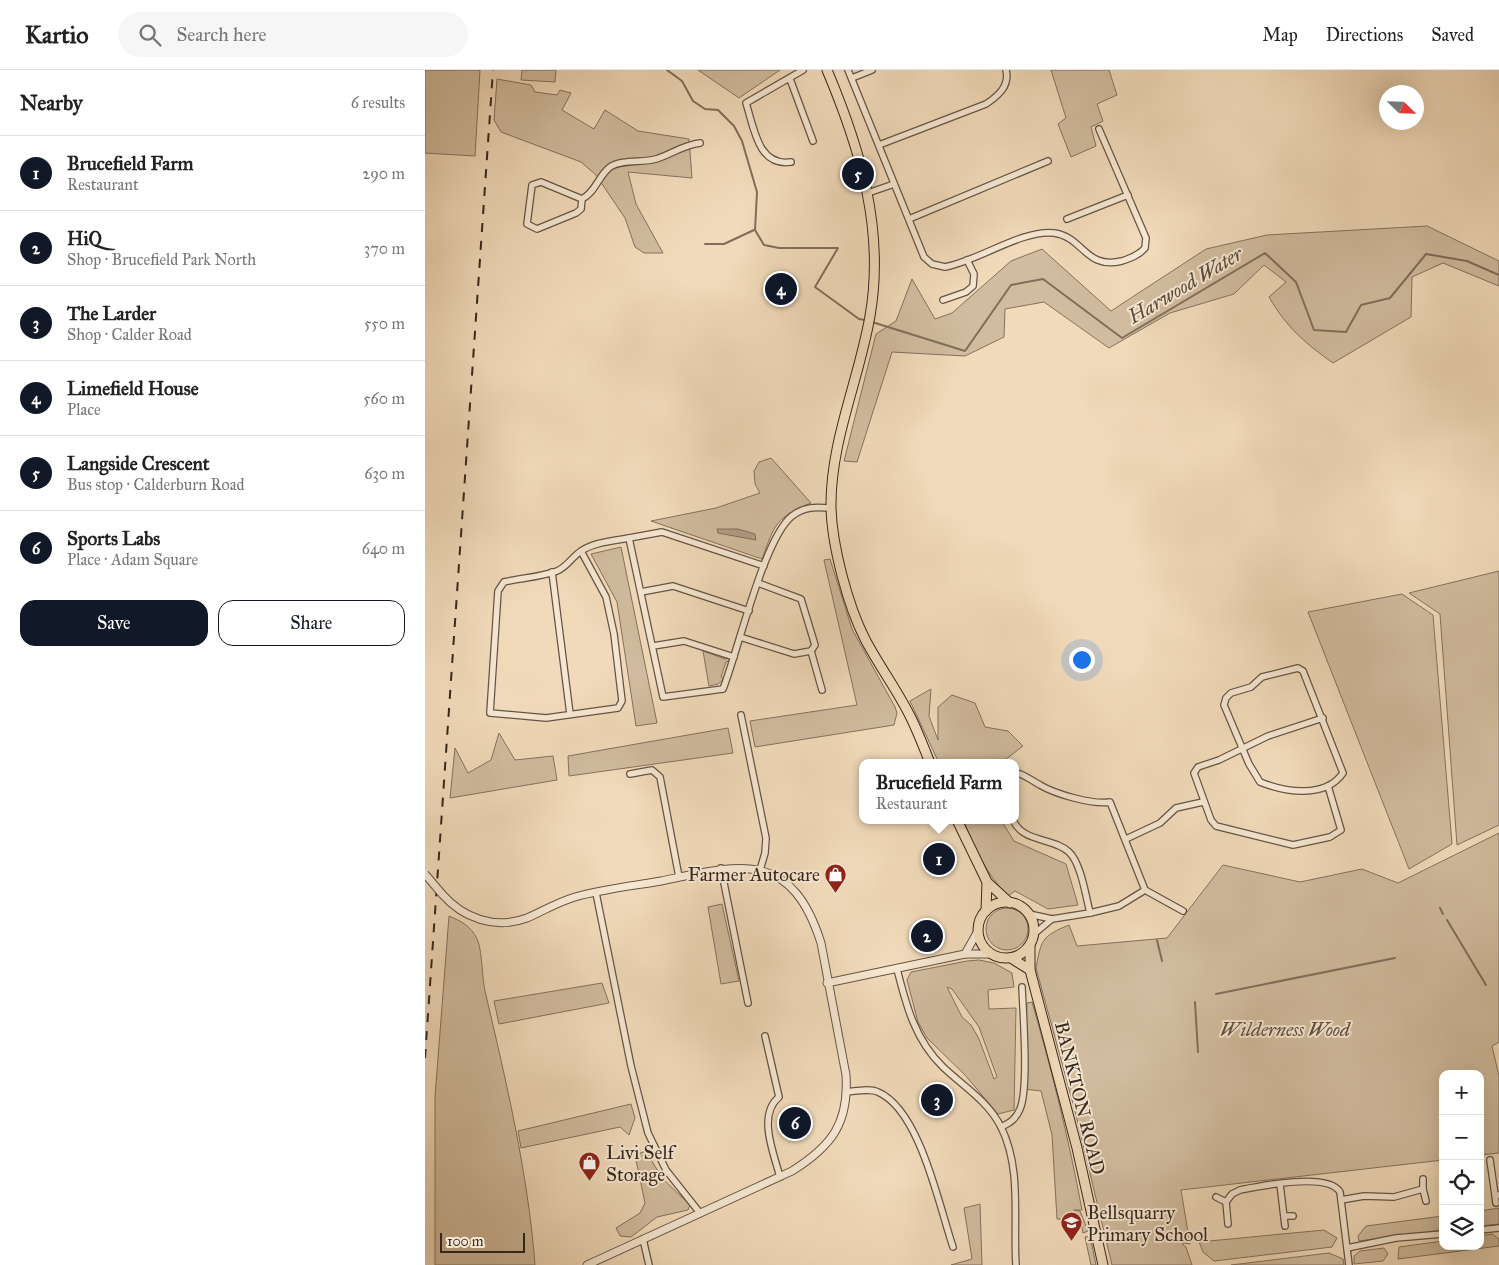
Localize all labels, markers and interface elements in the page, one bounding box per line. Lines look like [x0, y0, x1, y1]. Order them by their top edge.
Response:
search box [118, 12, 468, 57]
text: Kartio [25, 20, 88, 50]
icon: search [136, 21, 164, 49]
text: Search here [176, 23, 266, 46]
text: Map [1262, 24, 1298, 46]
text: Directions [1326, 24, 1403, 46]
text: Saved [1431, 24, 1474, 46]
north arrow [1379, 85, 1424, 130]
text: Nearby [20, 90, 83, 116]
text: 6 results [351, 93, 405, 112]
text: Brucefield Farm [67, 152, 193, 175]
pin: 5 [842, 155, 874, 193]
text: 1 [33, 164, 39, 183]
text: 290 m [362, 164, 405, 183]
text: Restaurant [67, 175, 139, 194]
text: HiQ [67, 227, 102, 250]
text: 2 [32, 239, 40, 258]
text: 370 m [364, 239, 405, 258]
water label: Harwood Water [1122, 241, 1248, 329]
text: Shop · Brucefield Park North [67, 250, 256, 269]
pin: 4 [765, 270, 797, 308]
text: The Larder [67, 302, 156, 325]
text: 3 [33, 314, 39, 333]
text: 550 m [364, 314, 405, 333]
text: Shop · Calder Road [67, 325, 192, 344]
text: Limefield House [67, 377, 199, 400]
text: 4 [32, 389, 40, 408]
text: 560 m [363, 389, 405, 408]
text: Place [67, 400, 101, 419]
text: Langside Crescent [67, 452, 209, 475]
text: 5 [32, 464, 40, 483]
text: 630 m [364, 464, 405, 483]
text: Bus stop · Calderburn Road [67, 475, 245, 494]
text: Sports Labs [67, 527, 160, 550]
text: 6 [32, 539, 40, 558]
text: 640 m [362, 539, 405, 558]
text: Place · Adam Square [67, 550, 198, 569]
button: Save [20, 600, 208, 646]
button: Share [218, 600, 405, 646]
your location [1069, 647, 1095, 673]
popup [859, 759, 1019, 824]
text: Brucefield Farm [876, 771, 1002, 794]
text: Restaurant [876, 794, 947, 813]
pin: 1 [923, 840, 955, 878]
shop icon: Farmer Autocare [824, 862, 848, 893]
place label: Farmer Autocare [688, 863, 820, 886]
pin: 2 [911, 917, 943, 955]
park label: Wilderness Wood [1220, 1018, 1351, 1041]
street label: BANKTON ROAD [1050, 1019, 1110, 1177]
map controls [1439, 1070, 1484, 1250]
button: + [1439, 1070, 1484, 1115]
pin: 3 [921, 1081, 953, 1119]
pin: 6 [779, 1104, 811, 1142]
button: − [1439, 1115, 1484, 1160]
place label: Livi Self Storage [606, 1141, 677, 1187]
shop icon: Livi Self Storage [578, 1151, 602, 1182]
button: locate [1439, 1160, 1484, 1205]
place label: Bellsquarry Primary School [1087, 1201, 1209, 1246]
button: layers [1439, 1205, 1484, 1250]
school or university icon: Bellsquarry Primary School [1059, 1211, 1083, 1242]
scale bar [440, 1230, 525, 1253]
text: 100 m [447, 1233, 484, 1250]

